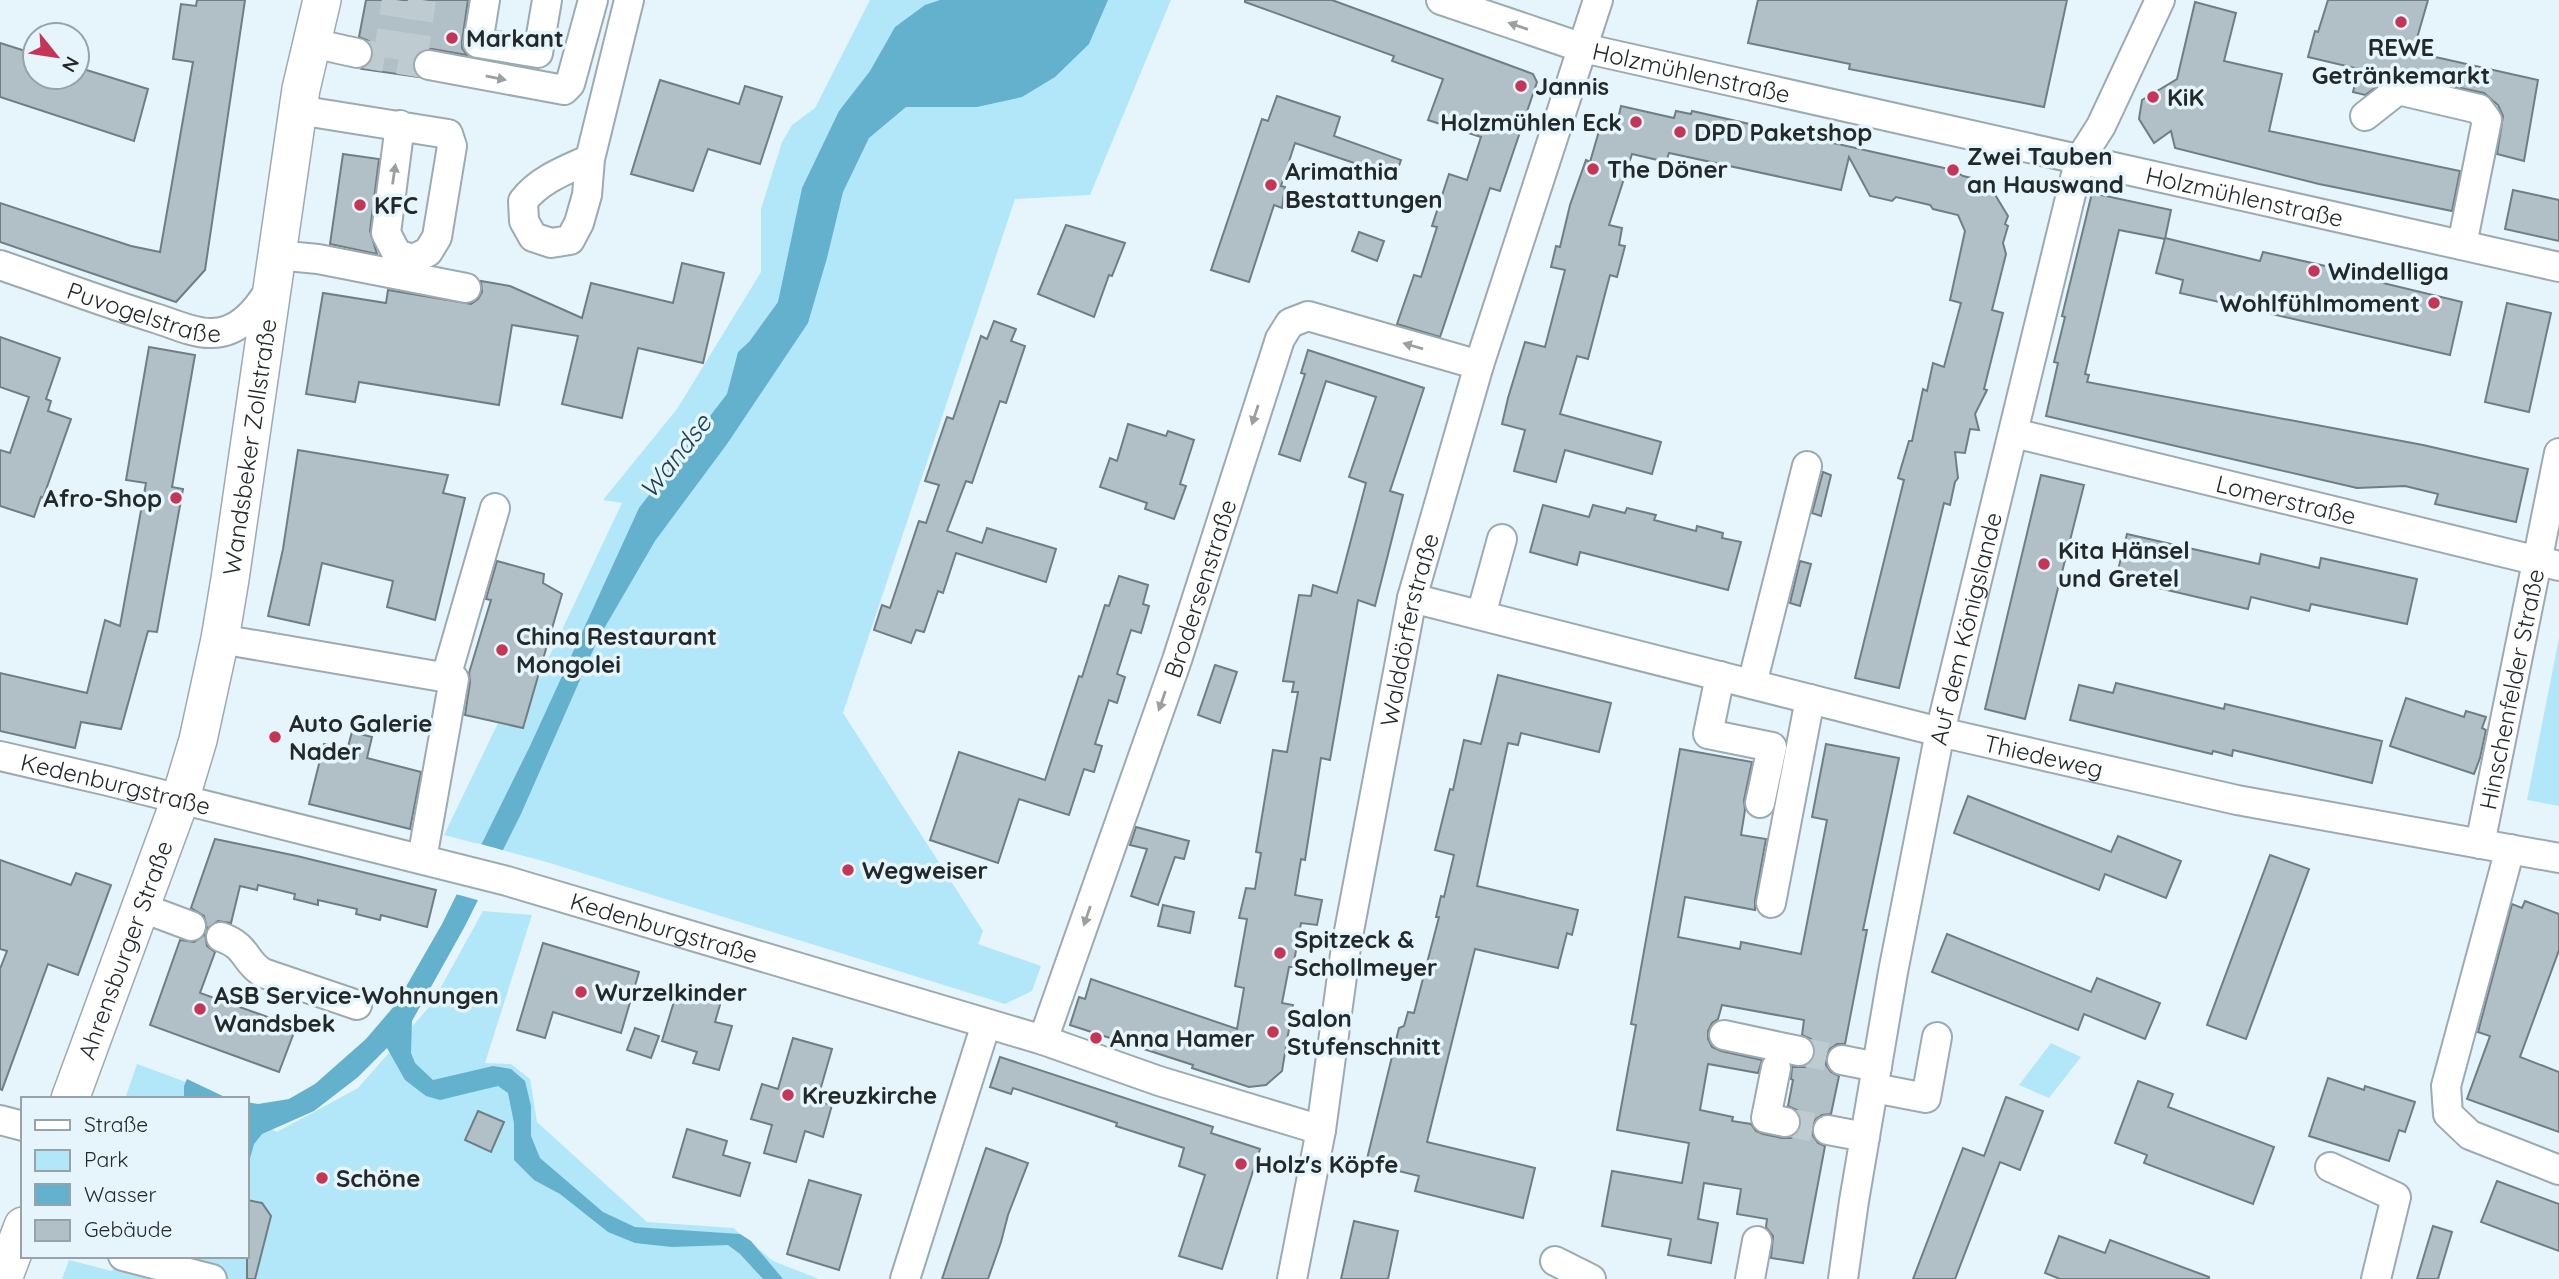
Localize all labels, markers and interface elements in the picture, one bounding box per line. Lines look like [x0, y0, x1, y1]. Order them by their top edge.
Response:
marker: REWE Getränkemarkt [2393, 14, 2409, 30]
one-way arrow [1508, 20, 1529, 31]
north arrow [21, 21, 91, 91]
place label: Markant [466, 23, 564, 53]
marker: Markant [444, 30, 460, 46]
place label: REWE Getränkemarkt [2312, 32, 2490, 90]
street label: Holzmühlenstraße [1590, 36, 1793, 109]
text: N [57, 52, 85, 77]
place label: Jannis [1535, 71, 1609, 101]
one-way arrow [485, 73, 507, 84]
marker: Jannis [1513, 78, 1529, 94]
place label: KiK [2167, 82, 2204, 112]
marker: KiK [2145, 89, 2161, 105]
place label: Holzmühlen Eck [1440, 107, 1622, 137]
marker: Holzmühlen Eck [1628, 114, 1644, 130]
place label: DPD Paketshop [1694, 117, 1872, 147]
marker: DPD Paketshop [1672, 124, 1688, 140]
place label: Zwei Tauben an Hauswand [1967, 141, 2124, 199]
place label: The Döner [1607, 154, 1728, 184]
place label: Arimathia Bestattungen [1285, 156, 1443, 214]
street label: Holzmühlenstraße [2143, 160, 2346, 233]
marker: The Döner [1585, 161, 1601, 177]
marker: Zwei Tauben an Hauswand [1945, 162, 1961, 178]
one-way arrow [389, 163, 400, 185]
marker: Arimathia Bestattungen [1263, 177, 1279, 193]
place label: KFC [374, 190, 418, 220]
marker: KFC [352, 197, 368, 213]
place label: Windelliga [2328, 256, 2449, 286]
marker: Windelliga [2306, 263, 2322, 279]
street label: Puvogelstraße [63, 275, 221, 348]
place label: Wohlfühlmoment [2220, 288, 2420, 318]
marker: Wohlfühlmoment [2426, 295, 2442, 311]
street label: Wandsbeker Zollstraße [216, 317, 283, 577]
one-way arrow [1402, 341, 1423, 351]
one-way arrow [1250, 404, 1260, 425]
water label: Wandse [632, 406, 719, 505]
street label: Lomerstraße [2213, 468, 2359, 531]
place label: Afro-Shop [43, 483, 162, 513]
marker: Afro-Shop [168, 490, 184, 506]
street label: Brodersenstraße [1157, 495, 1243, 682]
street label: Auf dem Königslande [1923, 509, 2008, 748]
street label: Walddörferstraße [1373, 530, 1445, 729]
place label: Kita Hänsel und Gretel [2058, 535, 2190, 593]
marker: Kita Hänsel und Gretel [2036, 556, 2052, 572]
street label: Hinschenfelder Straße [2472, 566, 2550, 812]
place label: China Restaurant Mongolei [516, 621, 717, 679]
marker: China Restaurant Mongolei [494, 642, 510, 658]
one-way arrow [1156, 691, 1167, 712]
place label: Auto Galerie Nader [289, 708, 432, 766]
street label: Thiedeweg [1981, 728, 2106, 784]
marker: Auto Galerie Nader [267, 729, 283, 745]
street label: Kedenburgstraße [18, 746, 214, 821]
street label: Ahrensburger Straße [71, 836, 179, 1063]
place label: Wegweiser [862, 855, 988, 885]
marker: Wegweiser [840, 862, 856, 878]
street label: Kedenburgstraße [567, 886, 761, 970]
one-way arrow [1081, 905, 1092, 926]
place label: Spitzeck & Schollmeyer [1294, 924, 1438, 982]
marker: Spitzeck & Schollmeyer [1272, 945, 1288, 961]
place label: Wurzelkinder [595, 977, 747, 1007]
place label: ASB Service-Wohnungen Wandsbek [214, 980, 499, 1038]
marker: Wurzelkinder [573, 984, 589, 1000]
marker: ASB Service-Wohnungen Wandsbek [192, 1001, 208, 1017]
place label: Salon Stufenschnitt [1287, 1003, 1441, 1061]
place label: Anna Hamer [1110, 1023, 1255, 1053]
marker: Salon Stufenschnitt [1265, 1024, 1281, 1040]
marker: Anna Hamer [1088, 1030, 1104, 1046]
place label: Kreuzkirche [802, 1080, 937, 1110]
marker: Kreuzkirche [780, 1087, 796, 1103]
legend [21, 1097, 248, 1258]
text: Straße [84, 1111, 148, 1137]
text: Park [84, 1146, 128, 1172]
place label: Holz's Köpfe [1255, 1149, 1398, 1179]
marker: Holz's Köpfe [1233, 1156, 1249, 1172]
place label: Schöne [336, 1163, 420, 1193]
marker: Schöne [314, 1170, 330, 1186]
text: Wasser [84, 1181, 156, 1207]
text: Gebäude [84, 1216, 172, 1242]

